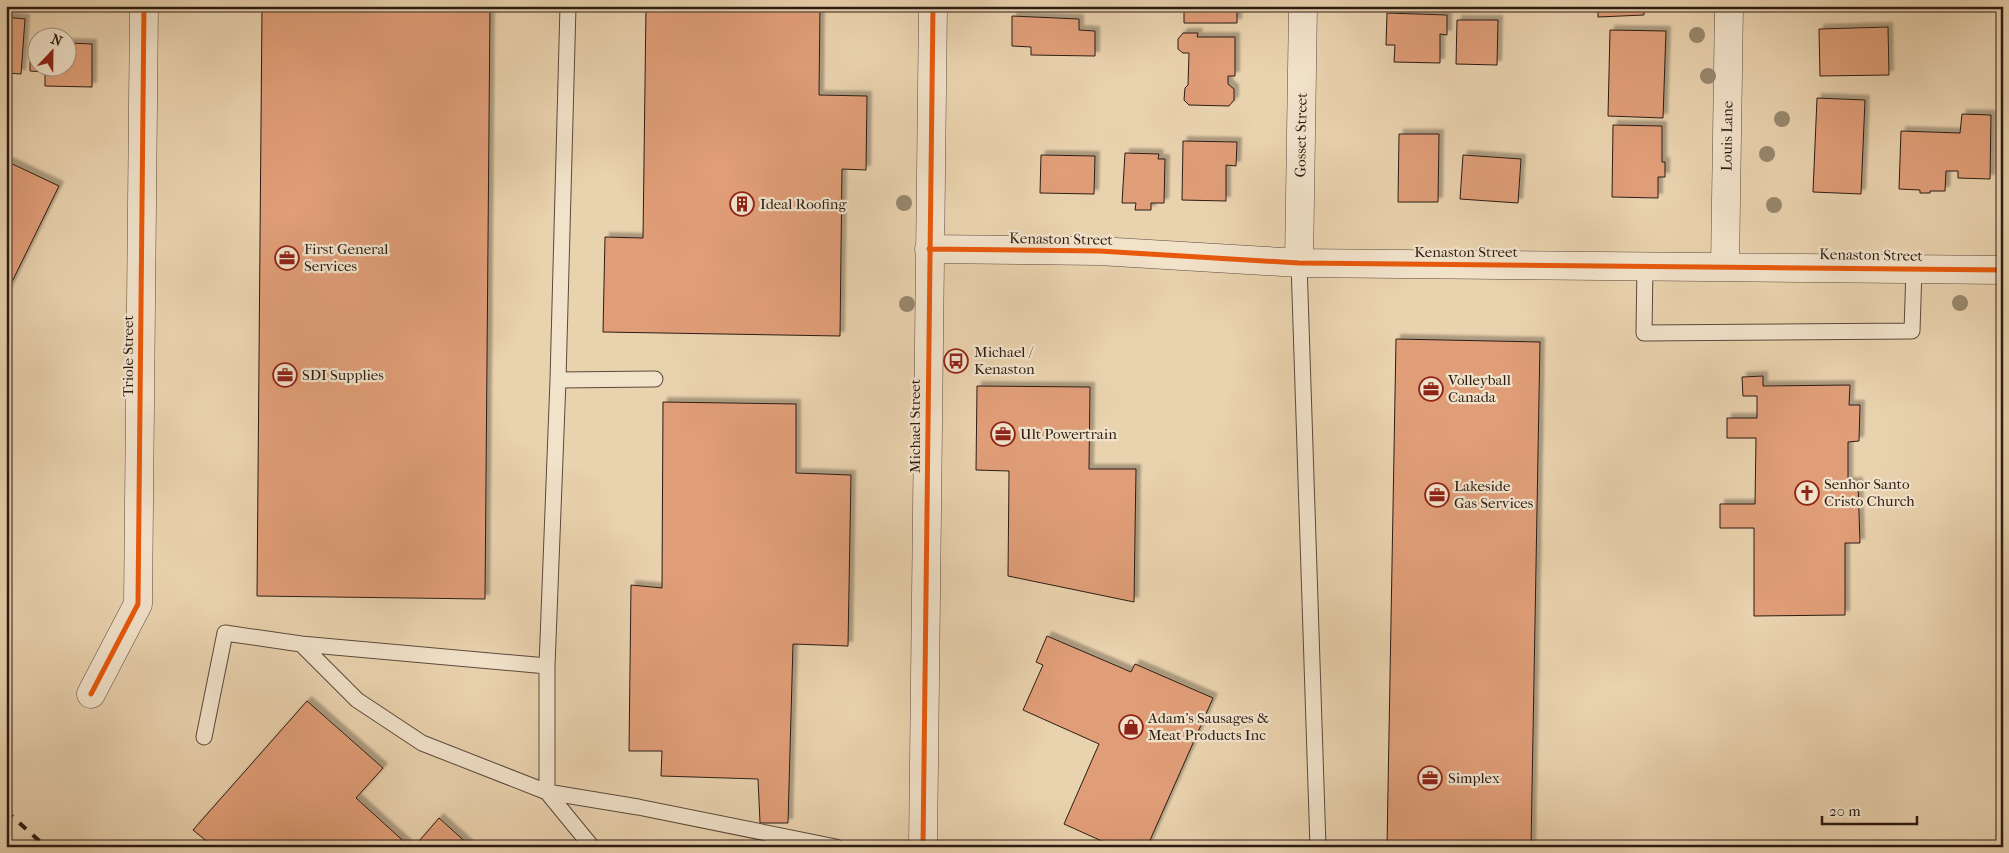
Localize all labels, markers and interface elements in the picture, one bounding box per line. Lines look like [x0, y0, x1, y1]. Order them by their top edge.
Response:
north arrow [28, 28, 78, 78]
text: N [49, 31, 65, 50]
street label: Gosset Street [1291, 92, 1311, 178]
street label: Louis Lane [1717, 100, 1737, 171]
building icon: Ideal Roofing [729, 191, 755, 217]
place label: Ideal Roofing [760, 195, 848, 213]
street label: Kenaston Street [1009, 229, 1114, 249]
place label: First General Services [304, 240, 389, 275]
street label: Kenaston Street [1414, 243, 1518, 261]
office icon: First General Services [274, 245, 300, 271]
street label: Kenaston Street [1819, 245, 1924, 265]
street label: Triole Street [119, 315, 137, 397]
place label: Michael / Kenaston [974, 343, 1035, 378]
bus stop icon: Michael / Kenaston [943, 348, 969, 374]
office icon: SDI Supplies [272, 362, 298, 388]
place label: SDI Supplies [302, 366, 384, 384]
place label: Volleyball Canada [1447, 371, 1511, 406]
office icon: Volleyball Canada [1418, 376, 1444, 402]
street label: Michael Street [906, 378, 924, 473]
office icon: Ult Powertrain [990, 421, 1016, 447]
place label: Ult Powertrain [1020, 425, 1117, 443]
place label: Senhor Santo Cristo Church [1824, 475, 1915, 510]
place label: Lakeside Gas Services [1454, 477, 1534, 512]
church icon: Senhor Santo Cristo Church [1794, 480, 1820, 506]
office icon: Lakeside Gas Services [1424, 482, 1450, 508]
place label: Adam's Sausages & Meat Products Inc [1147, 709, 1269, 744]
shop icon: Adam's Sausages & Meat Products Inc [1118, 714, 1144, 740]
office icon: Simplex [1417, 765, 1443, 791]
place label: Simplex [1448, 769, 1500, 787]
scale bar [1822, 793, 1916, 825]
text: 20 m [1829, 802, 1861, 820]

